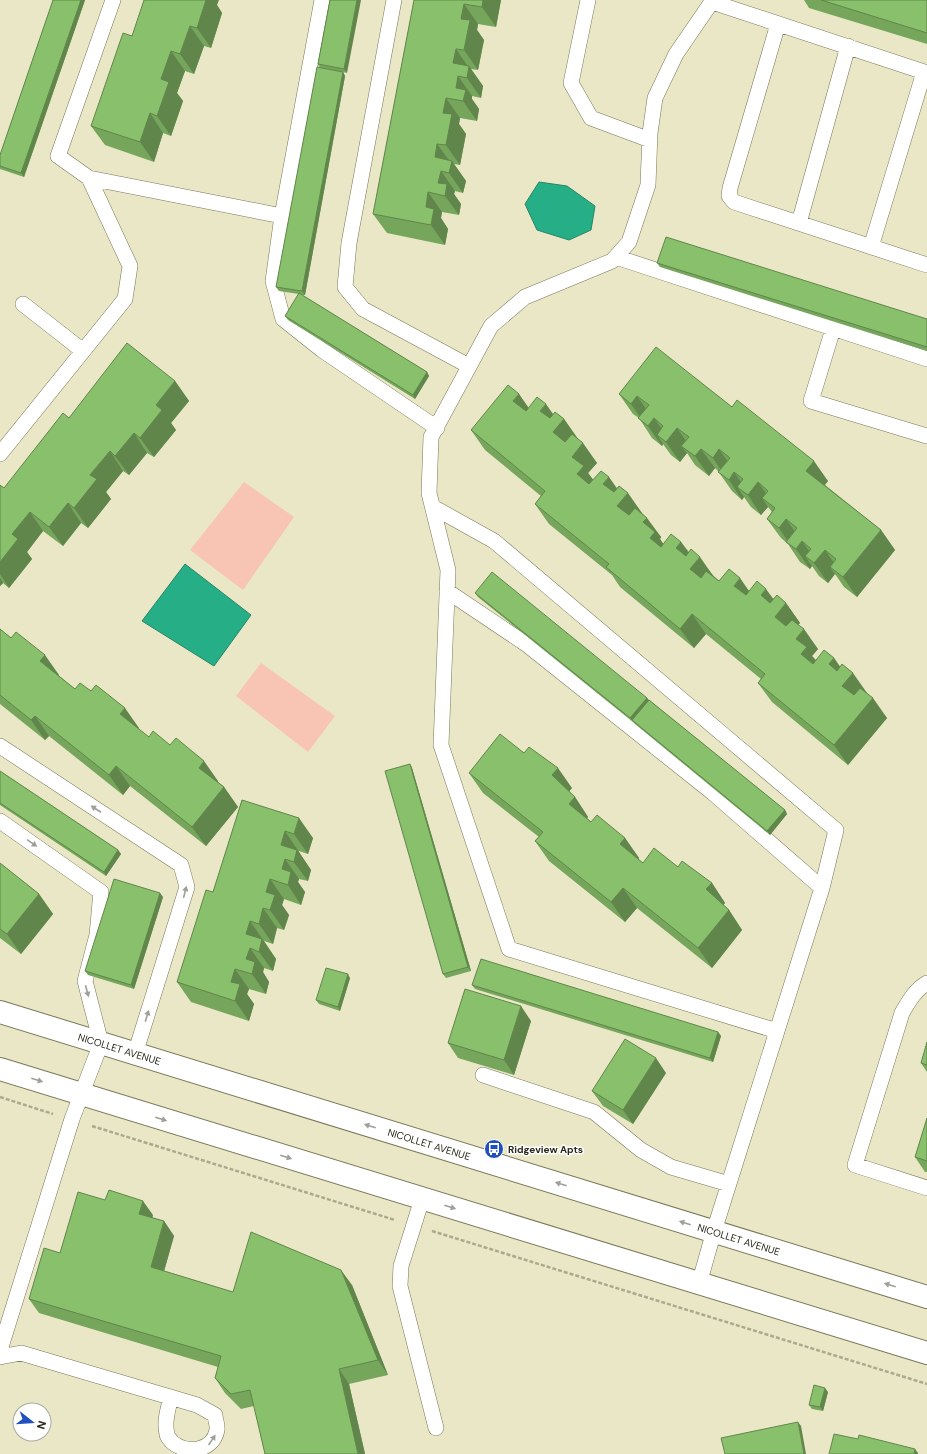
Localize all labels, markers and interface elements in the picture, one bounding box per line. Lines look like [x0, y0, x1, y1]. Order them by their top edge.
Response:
one-way arrow [91, 805, 101, 813]
one-way arrow [27, 839, 37, 847]
one-way arrow [182, 886, 188, 898]
one-way arrow [85, 985, 91, 997]
one-way arrow [144, 1010, 150, 1022]
street label: NICOLLET AVENUE [76, 1030, 163, 1068]
one-way arrow [32, 1078, 44, 1084]
one-way arrow [156, 1116, 168, 1122]
one-way arrow [363, 1123, 375, 1129]
street label: NICOLLET AVENUE [386, 1126, 472, 1163]
bus stop icon: Ridgeview Apts [483, 1138, 505, 1160]
place label: Ridgeview Apts [508, 1143, 583, 1156]
one-way arrow [280, 1154, 292, 1160]
one-way arrow [555, 1181, 567, 1187]
one-way arrow [444, 1204, 456, 1210]
one-way arrow [679, 1220, 691, 1226]
street label: NICOLLET AVENUE [696, 1221, 782, 1259]
one-way arrow [883, 1282, 895, 1288]
north arrow [12, 1402, 52, 1442]
text: N [34, 1419, 49, 1431]
one-way arrow [208, 1434, 216, 1445]

